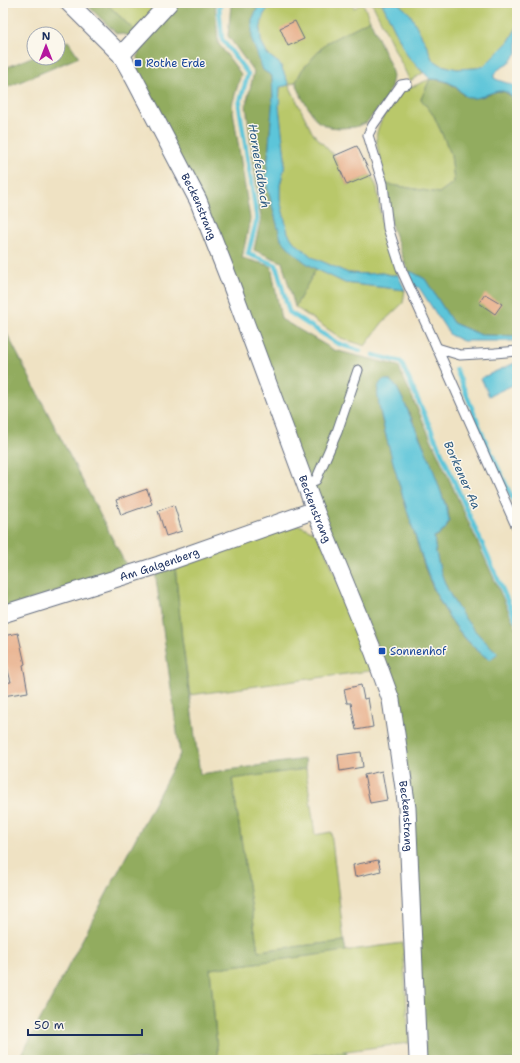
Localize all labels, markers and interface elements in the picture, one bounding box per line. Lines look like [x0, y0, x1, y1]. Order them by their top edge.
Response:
north arrow [26, 26, 66, 66]
text: N [42, 29, 51, 44]
place label: Rothe Erde [146, 56, 206, 71]
marker: Rothe Erde [133, 58, 143, 68]
water label: Hornefeldbach [244, 123, 274, 209]
street label: Beckenstrang [178, 171, 220, 242]
water label: Borkener Aa [440, 438, 484, 512]
street label: Beckenstrang [295, 473, 335, 545]
street label: Am Galgenberg [118, 544, 201, 584]
place label: Sonnenhof [390, 644, 447, 659]
marker: Sonnenhof [377, 646, 387, 656]
street label: Beckenstrang [396, 780, 416, 852]
scale bar [28, 1011, 142, 1037]
text: 50 m [34, 1017, 64, 1033]

